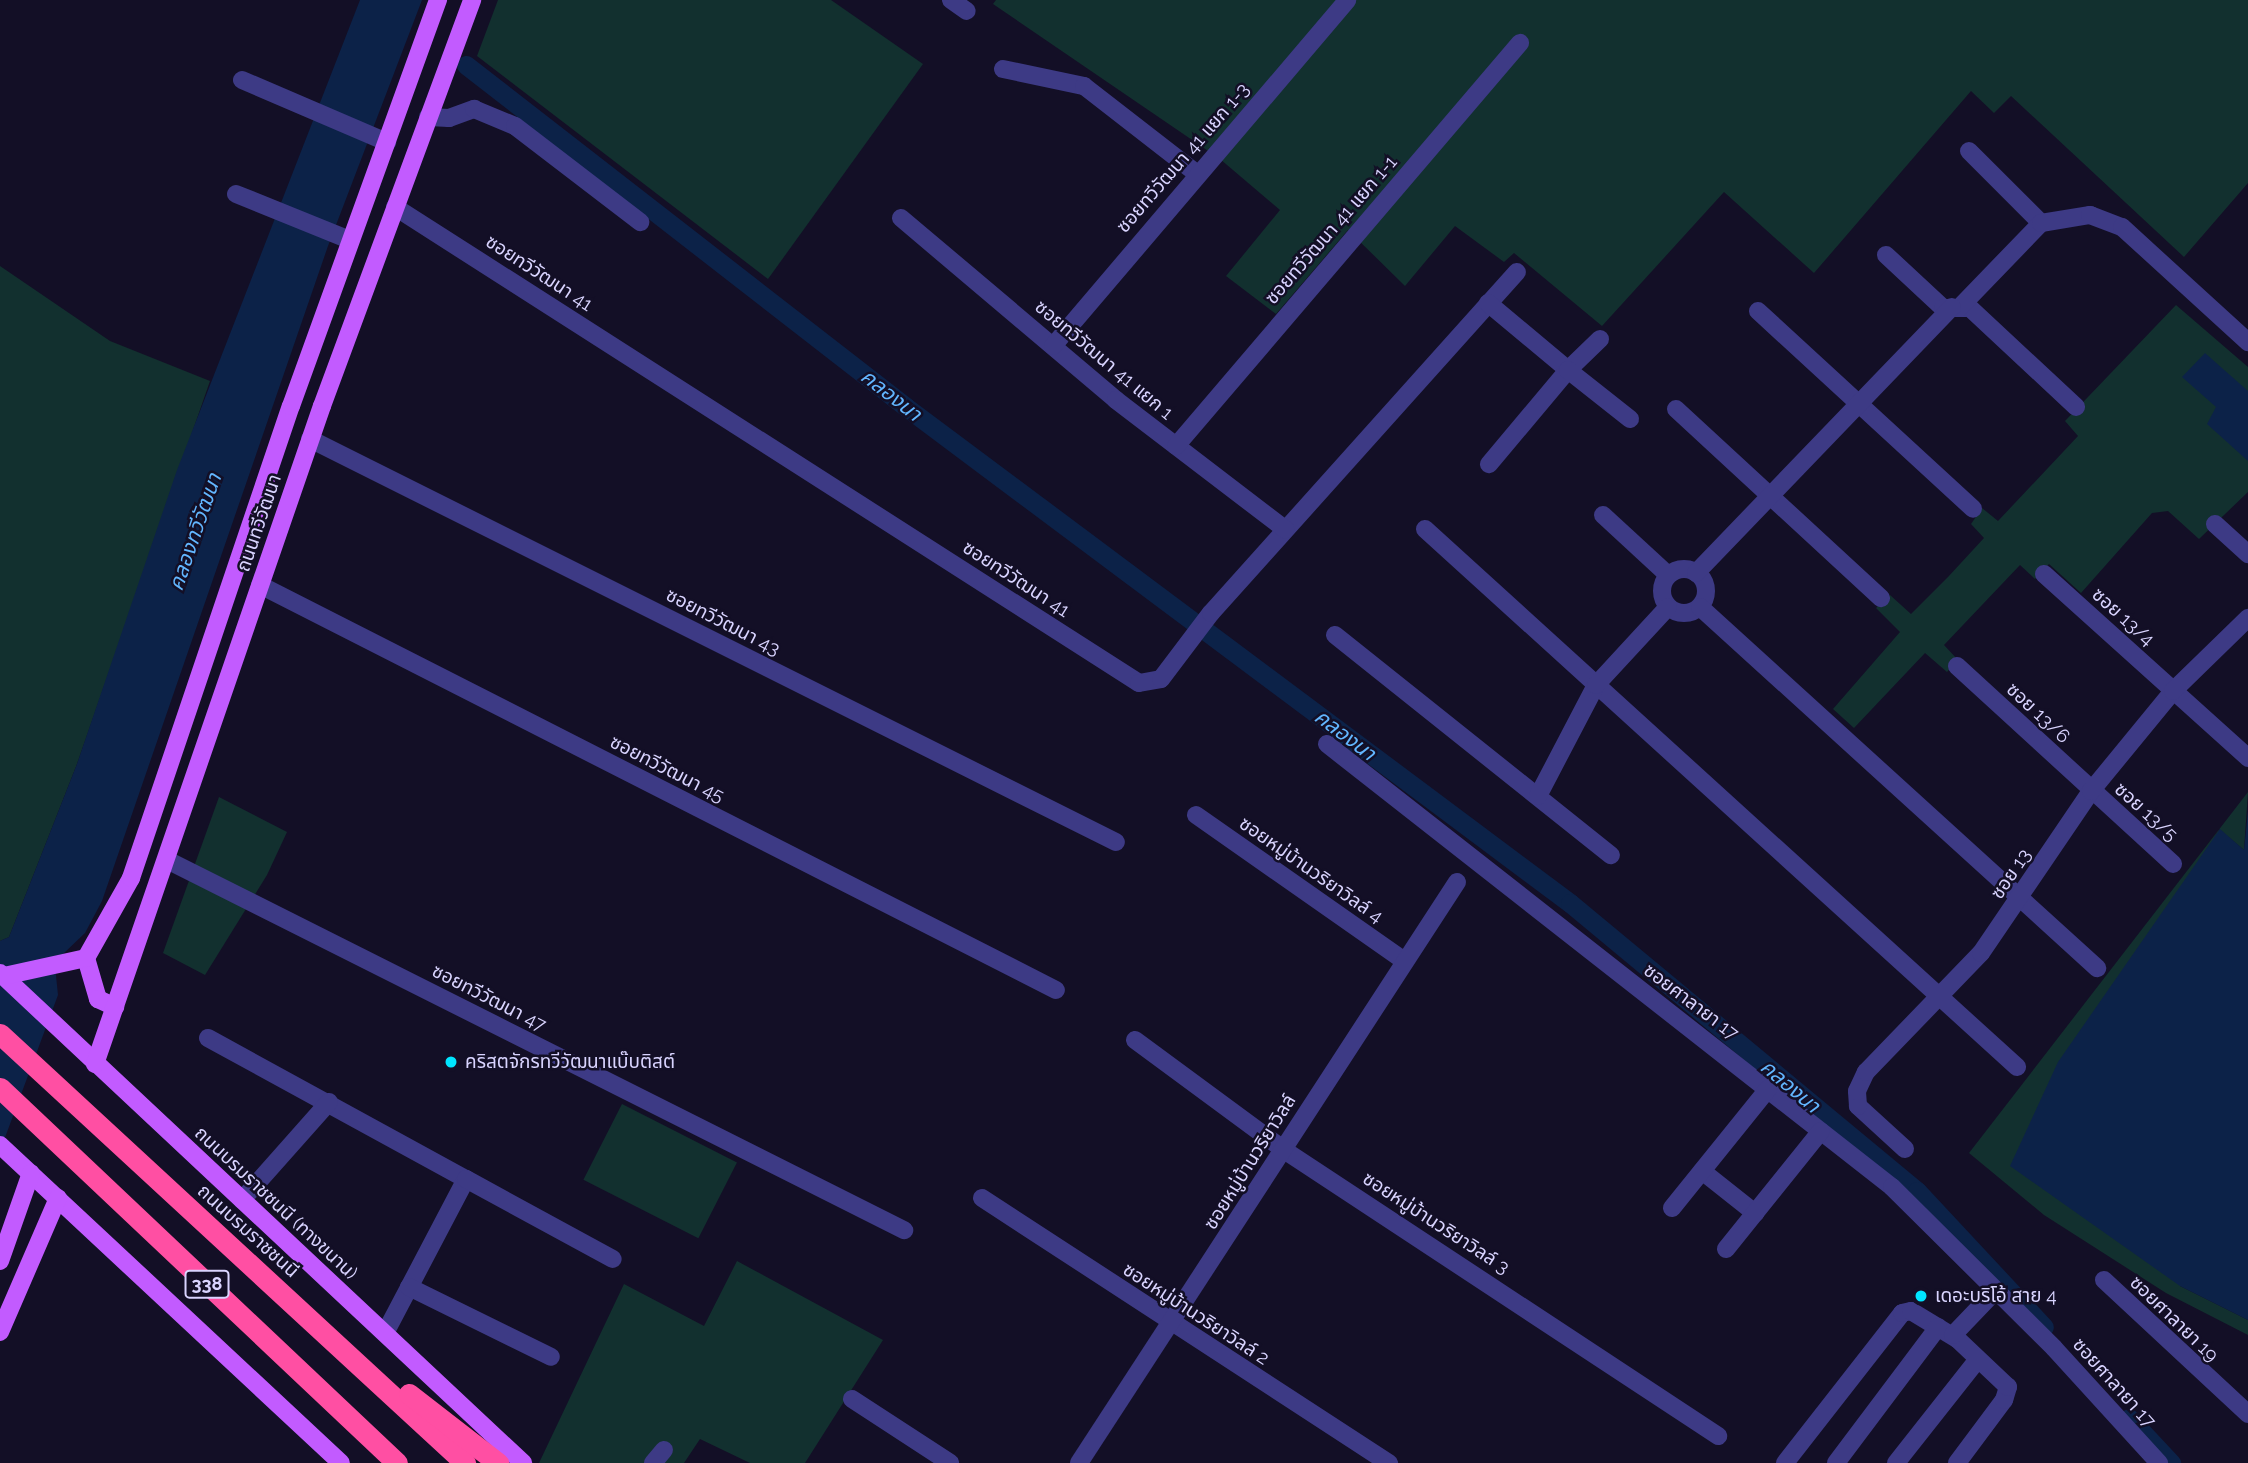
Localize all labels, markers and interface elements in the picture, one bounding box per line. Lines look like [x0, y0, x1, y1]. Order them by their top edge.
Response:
street label: ซอยทวีวัฒนา 41 แยก 1-3 [1112, 78, 1254, 238]
street label: ซอยทวีวัฒนา 41 แยก 1-1 [1260, 151, 1402, 309]
street label: ซอยทวีวัฒนา 41 [481, 230, 597, 316]
street label: ซอยทวีวัฒนา 41 แยก 1 [1030, 295, 1178, 425]
water label: คลองนา [856, 364, 926, 426]
water label: คลองทวีวัฒนา [163, 470, 227, 594]
street label: ถนนทวีวัฒนา [232, 471, 286, 575]
street label: ซอยทวีวัฒนา 41 [958, 536, 1074, 622]
street label: ซอยทวีวัฒนา 43 [662, 583, 784, 661]
street label: ซอย 13/4 [2087, 583, 2159, 651]
street label: ซอย 13/6 [2002, 678, 2074, 748]
water label: คลองนา [1310, 704, 1380, 766]
street label: ซอยทวีวัฒนา 45 [606, 730, 728, 808]
street label: ซอย 13/5 [2110, 778, 2182, 846]
street label: ซอยหมู่บ้านวริยาวิลล์ 4 [1235, 812, 1387, 928]
street label: ซอย 13 [1986, 844, 2036, 904]
street label: ซอยศาลายา 17 [1639, 959, 1743, 1045]
street label: ซอยทวีวัฒนา 47 [428, 960, 550, 1036]
place label: คริสตจักรทวีวัฒนาแบ๊บติสต์ [465, 1051, 675, 1073]
marker: คริสตจักรทวีวัฒนาแบ๊บติสต์ [443, 1054, 459, 1070]
water label: คลองนา [1755, 1054, 1825, 1118]
street label: ซอยหมู่บ้านวริยาวิลล์ [1199, 1090, 1301, 1234]
street label: ถนนบรมราชชนนี (ทางขนาน) [190, 1122, 362, 1284]
street label: ซอยหมู่บ้านวริยาวิลล์ 3 [1358, 1167, 1514, 1279]
street label: ถนนบรมราชชนนี [193, 1180, 303, 1282]
street label: ซอยหมู่บ้านวริยาวิลล์ 2 [1119, 1258, 1273, 1370]
road number: 338 [184, 1269, 230, 1298]
street label: ซอยศาลายา 19 [2125, 1271, 2223, 1367]
place label: เดอะบริโอ้ สาย 4 [1935, 1285, 2057, 1307]
marker: เดอะบริโอ้ สาย 4 [1913, 1288, 1929, 1304]
street label: ซอยศาลายา 17 [2068, 1333, 2160, 1433]

